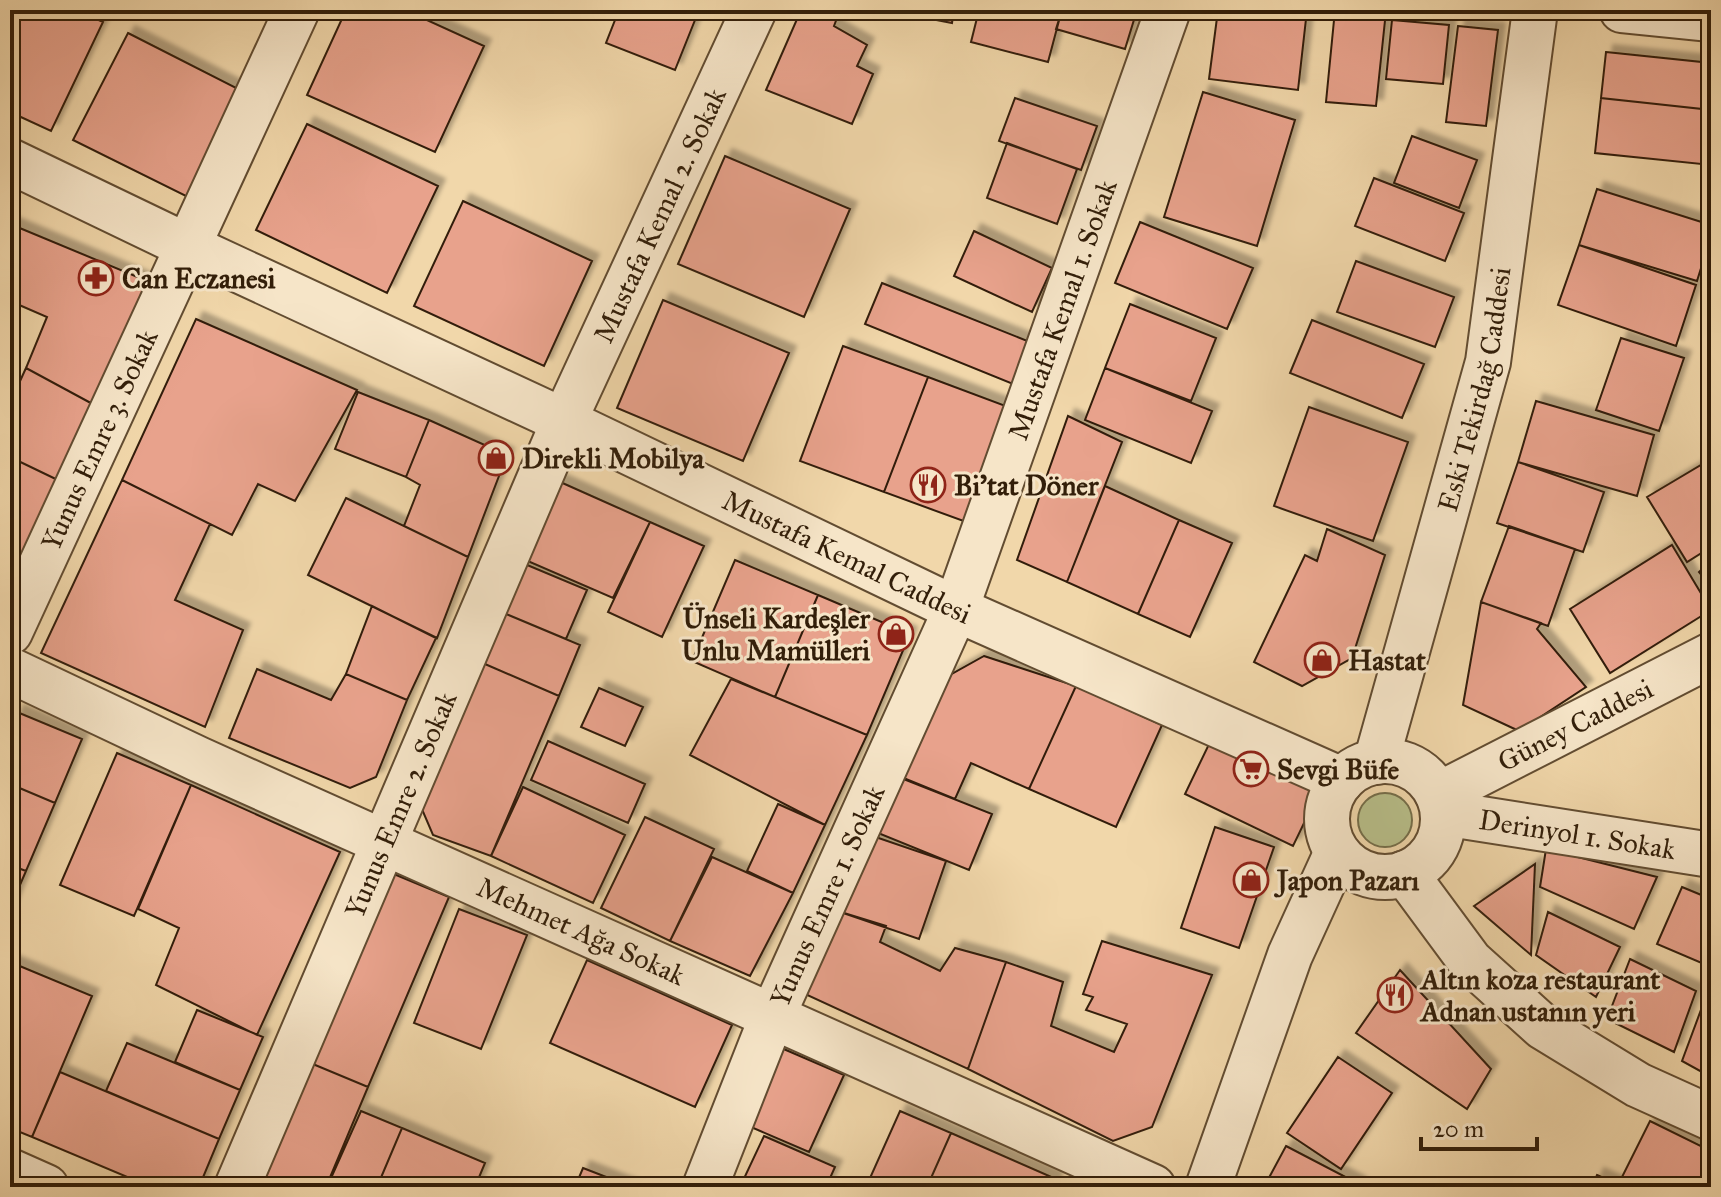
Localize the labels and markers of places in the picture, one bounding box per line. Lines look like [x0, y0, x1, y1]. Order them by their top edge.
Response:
pharmacy icon: Can Eczanesi [77, 259, 115, 297]
place label: Can Eczanesi [122, 261, 276, 296]
shop icon: Direkli Mobilya [477, 439, 515, 477]
place label: Direkli Mobilya [522, 441, 705, 476]
restaurant icon: Bi'tat Döner [909, 466, 947, 504]
place label: Bi'tat Döner [954, 468, 1099, 503]
place label: Ünseli Kardeşler Unlu Mamülleri [681, 601, 870, 668]
shop icon: Ünseli Kardeşler Unlu Mamülleri [877, 615, 915, 653]
shop icon: Hastat [1303, 641, 1341, 679]
place label: Hastat [1348, 643, 1426, 678]
supermarket icon: Sevgi Büfe [1232, 750, 1270, 788]
place label: Sevgi Büfe [1277, 752, 1400, 787]
shop icon: Japon Pazarı [1232, 861, 1270, 899]
place label: Japon Pazarı [1273, 863, 1420, 898]
place label: Altın koza restaurant Adnan ustanın yeri [1419, 962, 1660, 1029]
restaurant icon: Altın koza restaurant Adnan ustanın yeri [1376, 976, 1414, 1014]

